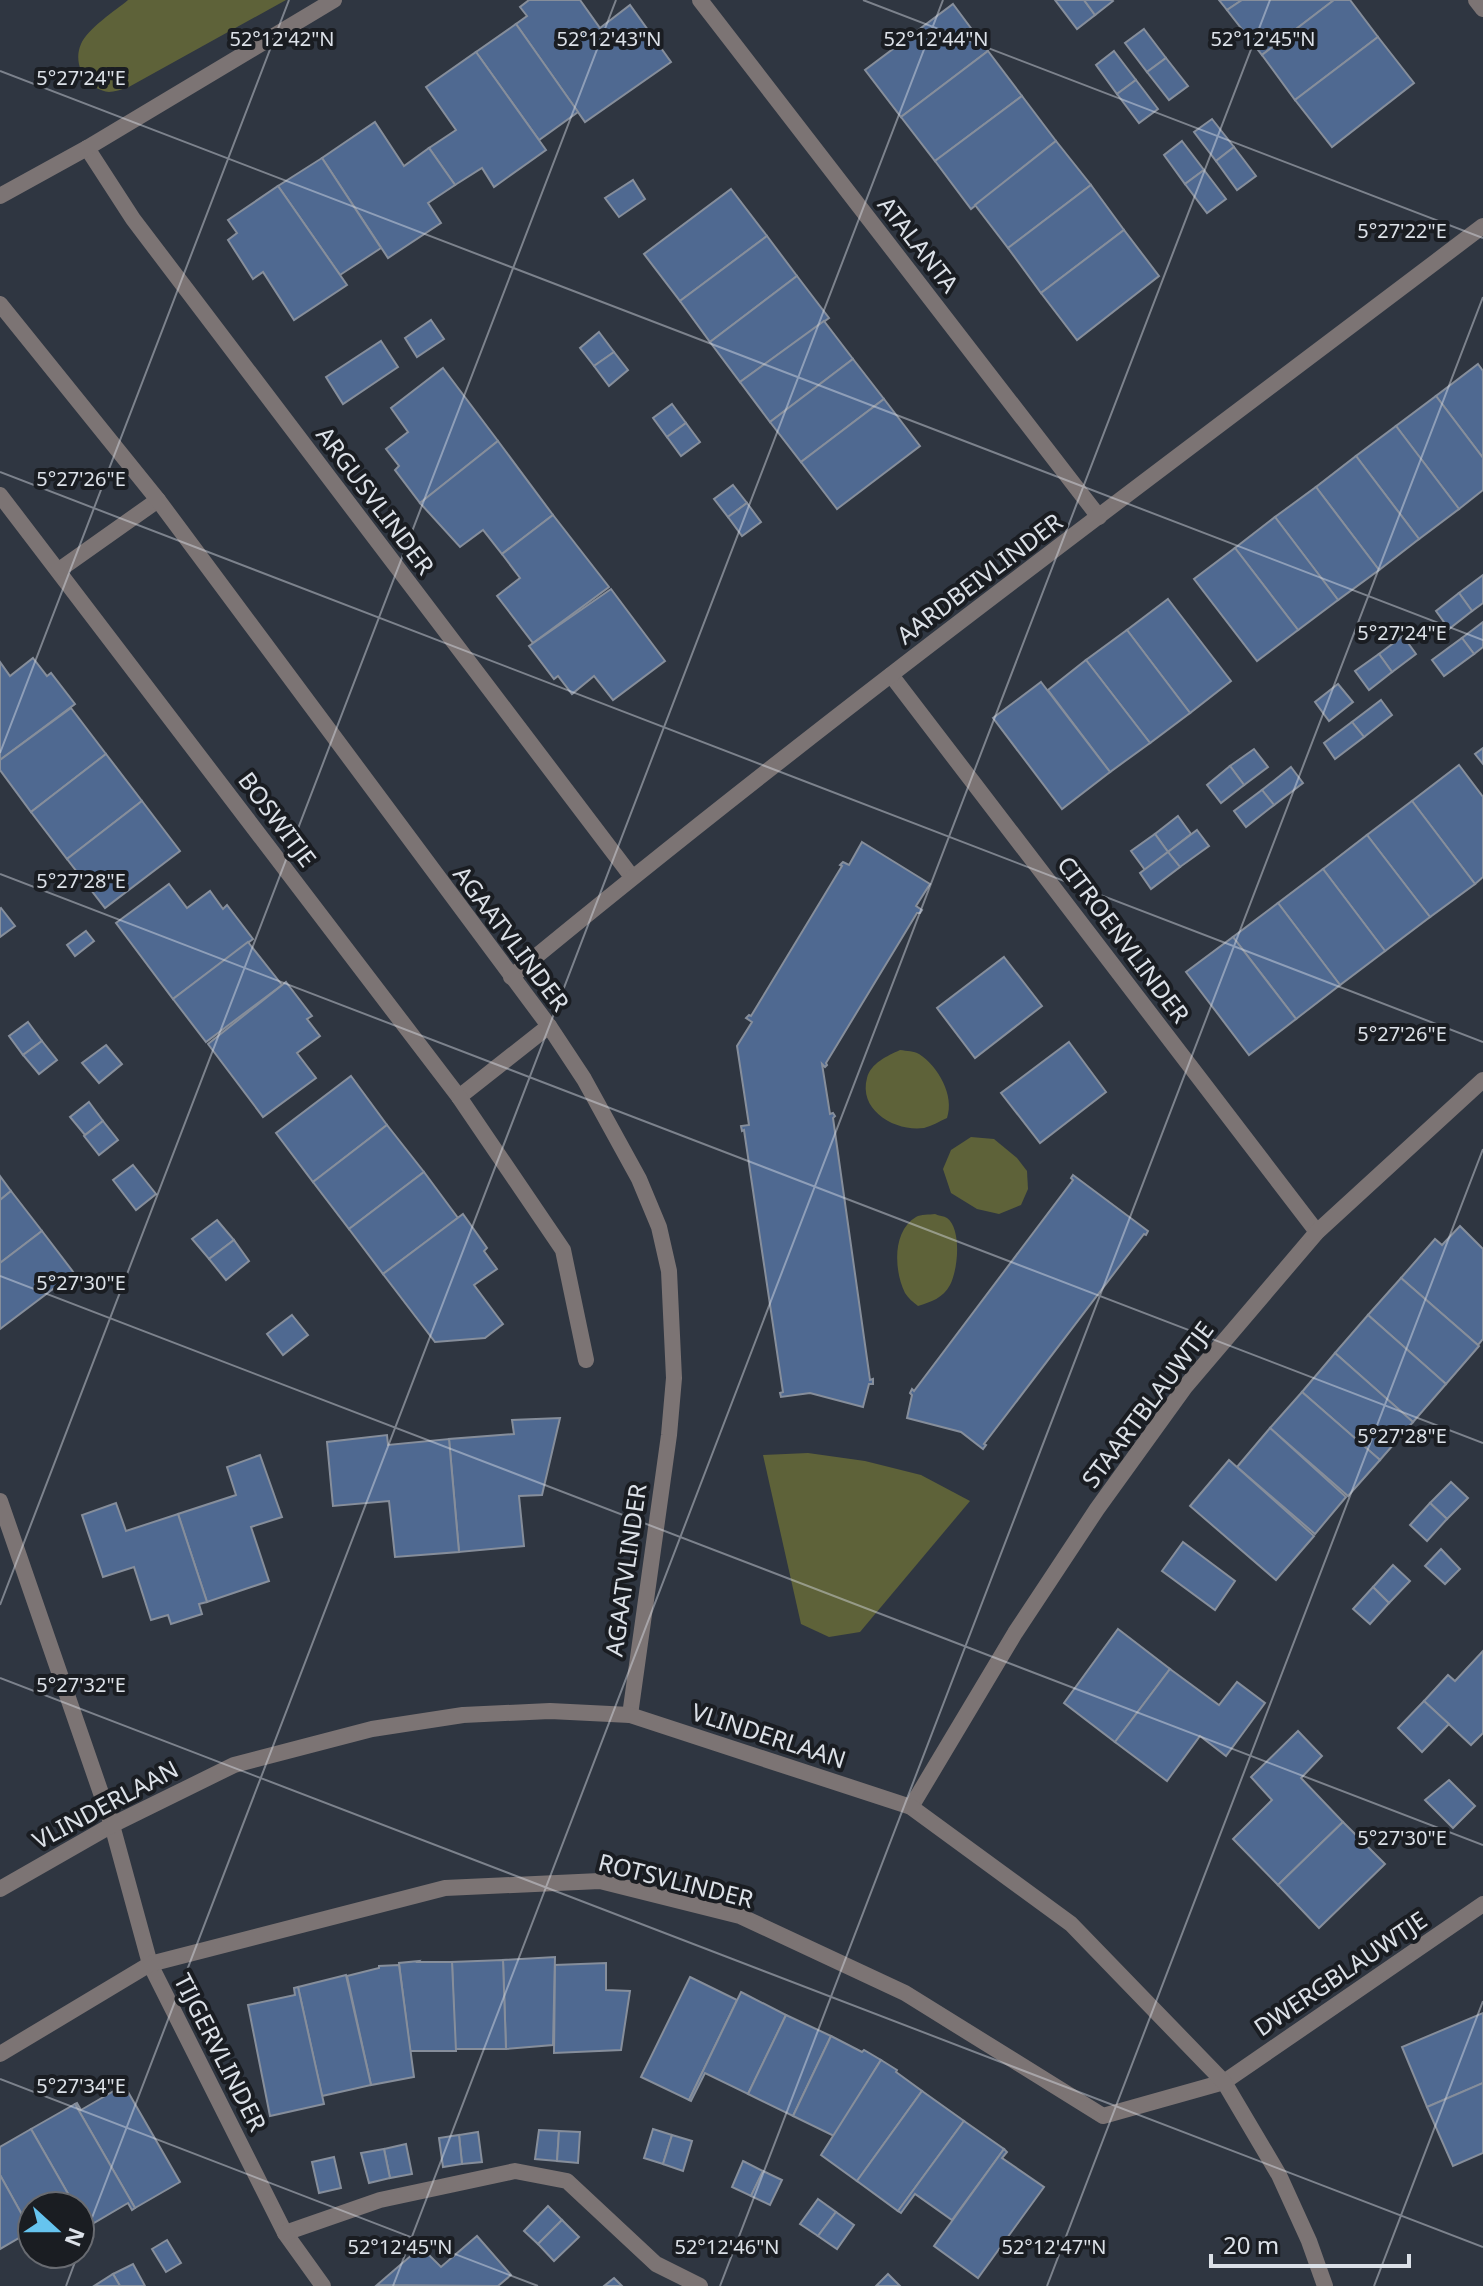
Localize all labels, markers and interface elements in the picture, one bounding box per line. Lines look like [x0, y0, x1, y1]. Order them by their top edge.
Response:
text: 52°12'42"N [229, 25, 335, 52]
text: 52°12'43"N [556, 25, 662, 52]
text: 52°12'44"N [883, 25, 989, 52]
text: 52°12'45"N [1210, 25, 1316, 52]
text: 5°27'24"E [36, 64, 126, 91]
street label: ATALANTA [871, 189, 967, 300]
text: 5°27'22"E [1357, 217, 1447, 244]
street label: ARGUSVLINDER [309, 419, 443, 581]
text: 5°27'26"E [36, 465, 126, 492]
street label: AARDBEIVLINDER [889, 505, 1069, 651]
text: 5°27'24"E [1357, 619, 1447, 646]
street label: BOSWITJE [231, 765, 325, 873]
street label: CITROENVLINDER [1050, 849, 1198, 1029]
street label: AGAATVLINDER [447, 859, 578, 1017]
text: 5°27'28"E [36, 867, 126, 894]
text: 5°27'26"E [1357, 1020, 1447, 1047]
text: 5°27'30"E [36, 1269, 126, 1296]
street label: STAARTBLAUWTJE [1074, 1314, 1220, 1494]
text: 5°27'28"E [1357, 1422, 1447, 1449]
street label: AGAATVLINDER [597, 1482, 653, 1658]
text: 5°27'32"E [36, 1671, 126, 1698]
street label: VLINDERLAAN [688, 1694, 850, 1776]
street label: VLINDERLAAN [26, 1752, 184, 1856]
text: 5°27'30"E [1357, 1824, 1447, 1851]
street label: ROTSVLINDER [595, 1845, 757, 1915]
street label: DWERGBLAUWTJE [1247, 1903, 1433, 2043]
street label: TIJGERVLINDER [167, 1967, 275, 2137]
text: 5°27'34"E [36, 2072, 126, 2099]
north arrow [16, 2190, 96, 2270]
scale bar [1211, 2218, 1409, 2268]
text: N [58, 2224, 93, 2251]
text: 20 m [1223, 2228, 1279, 2261]
text: 52°12'45"N [347, 2233, 453, 2260]
text: 52°12'46"N [674, 2233, 780, 2260]
text: 52°12'47"N [1001, 2233, 1107, 2260]

